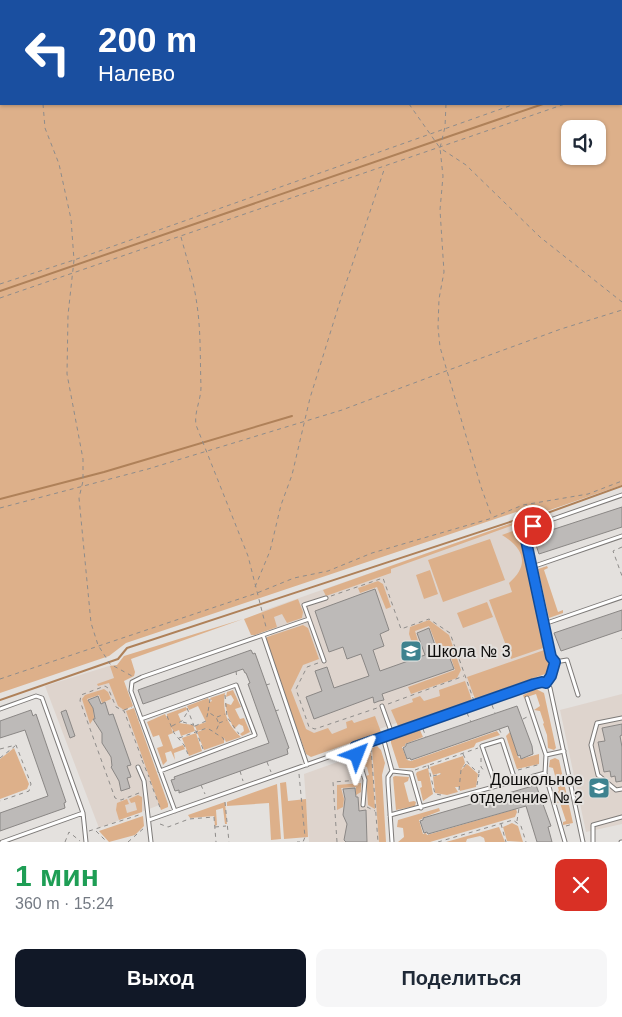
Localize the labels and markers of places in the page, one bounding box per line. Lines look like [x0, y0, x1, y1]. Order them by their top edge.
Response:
pin [512, 505, 554, 547]
school or university icon: Школа № 3 [399, 639, 423, 663]
place label: Школа № 3 [427, 643, 511, 660]
place label: Дошкольное отделение № 2 [470, 771, 583, 806]
school or university icon: Дошкольное отделение № 2 [587, 776, 611, 800]

